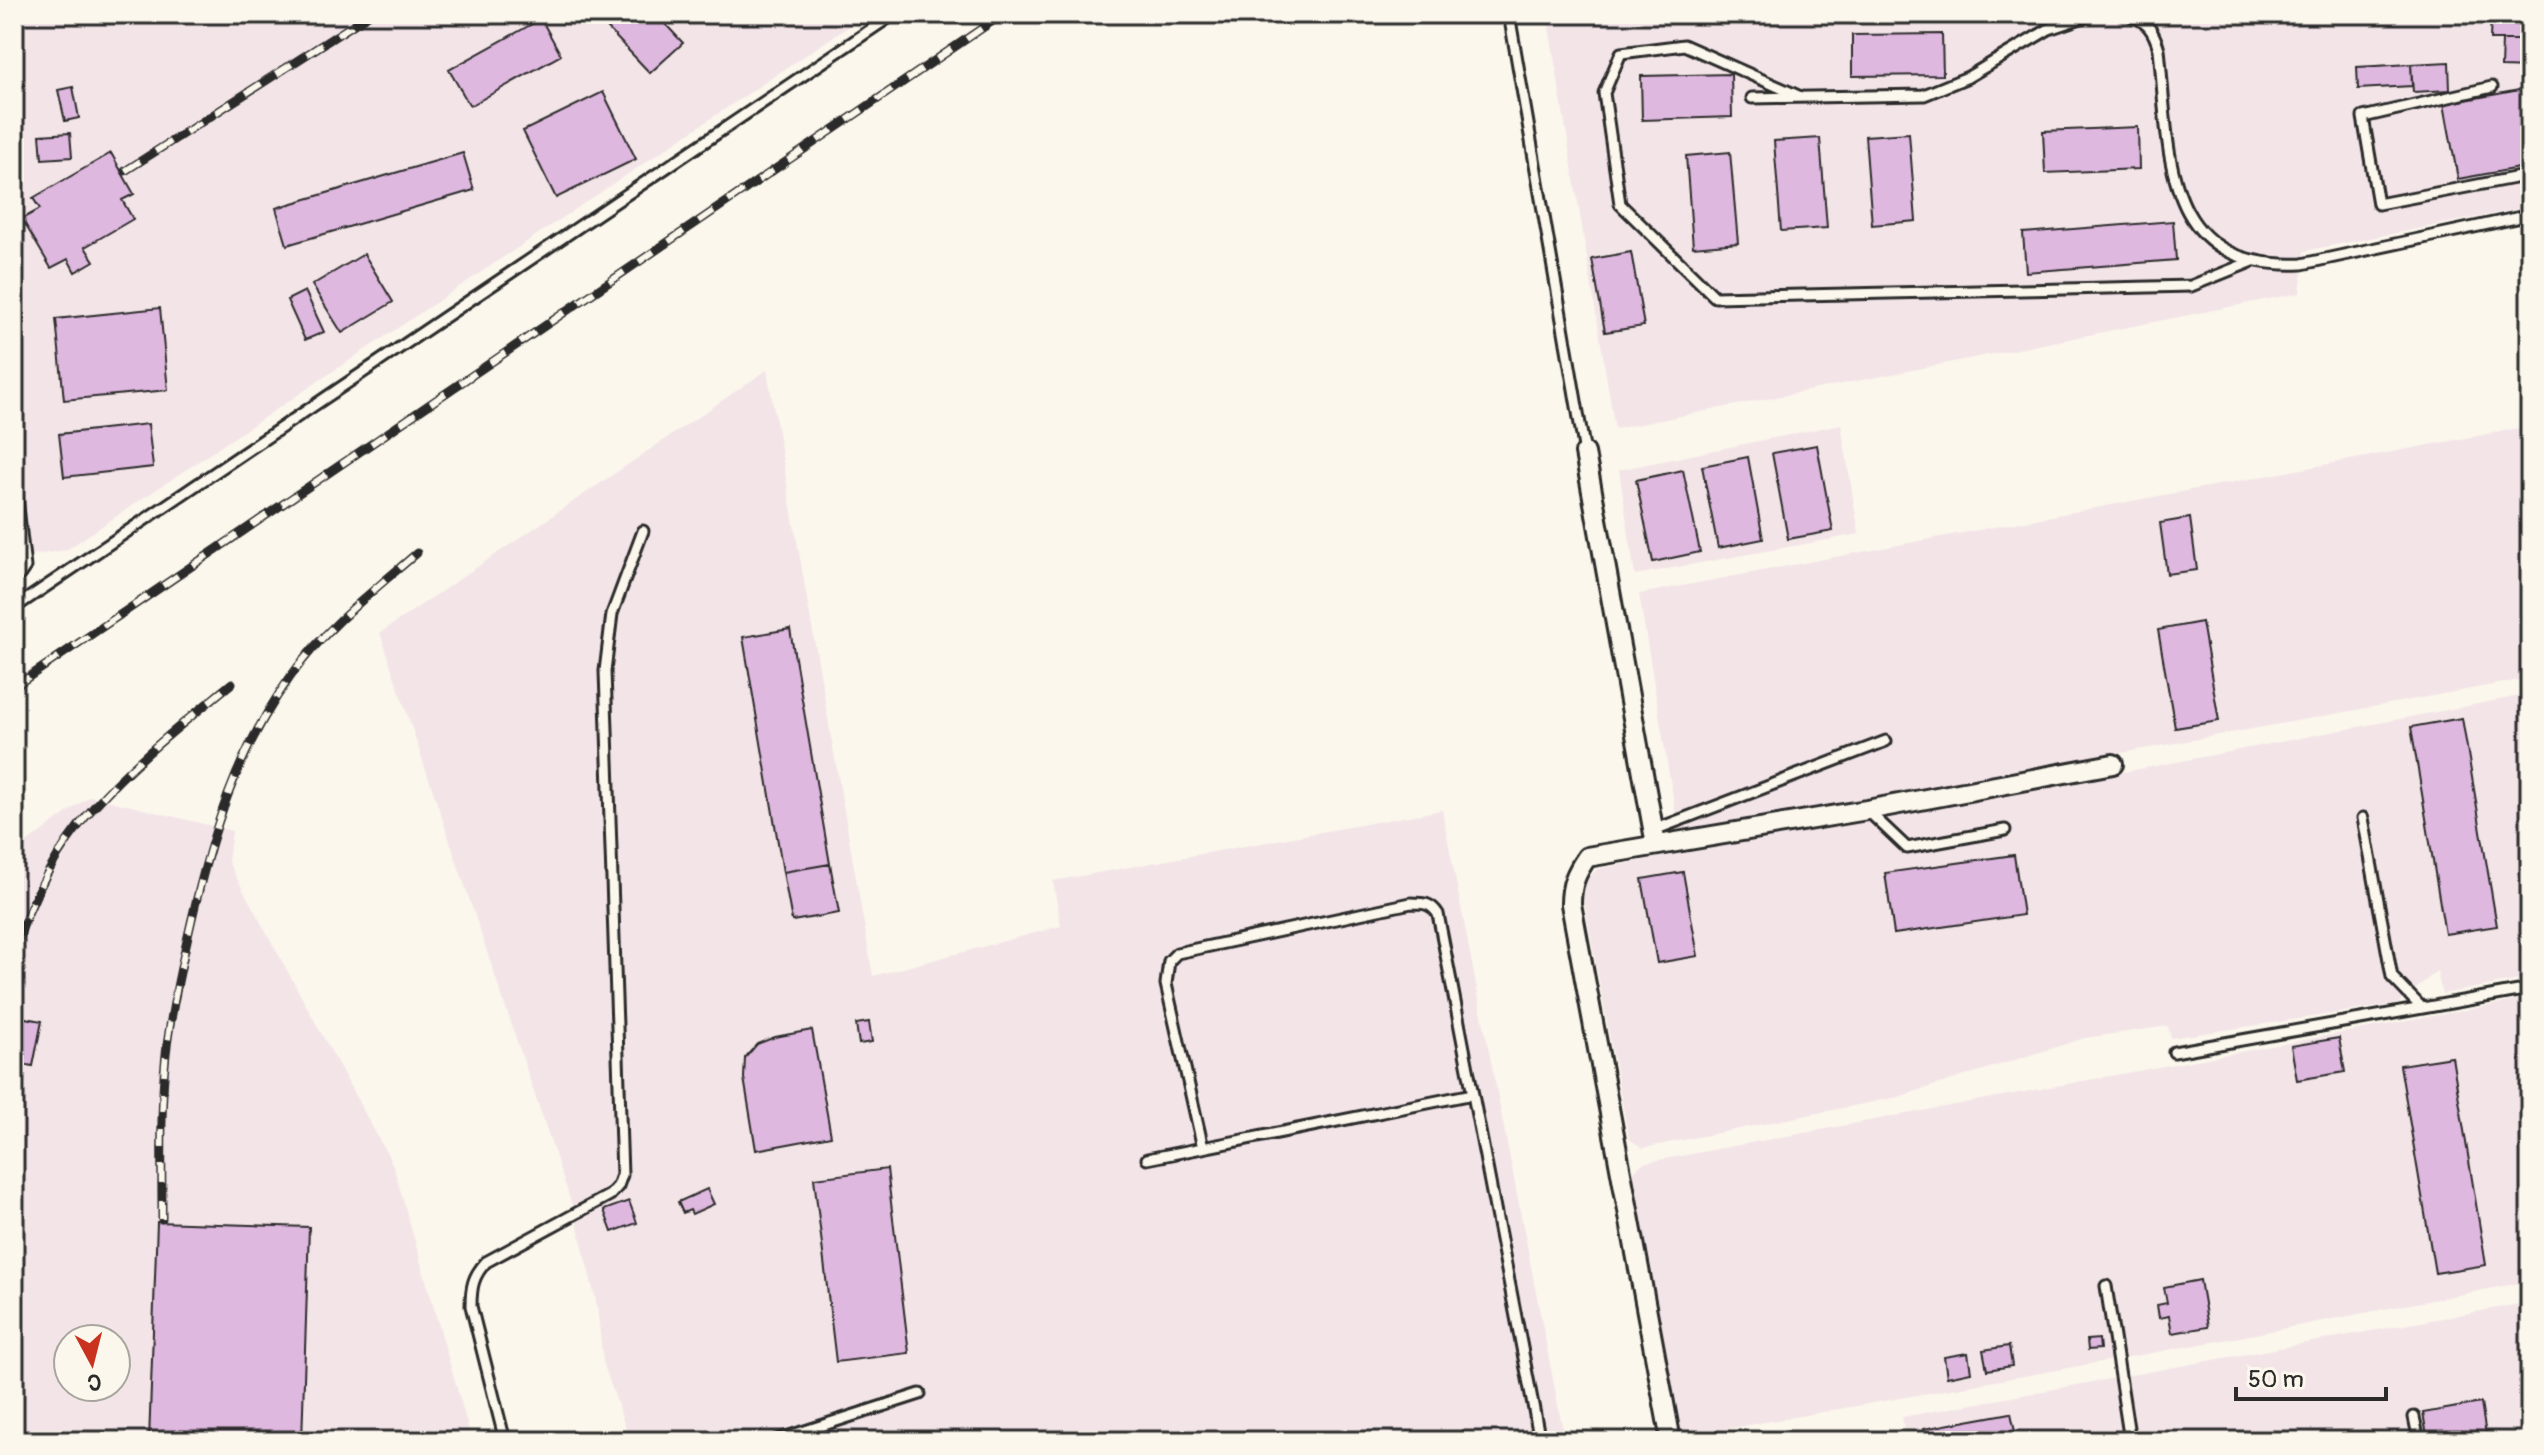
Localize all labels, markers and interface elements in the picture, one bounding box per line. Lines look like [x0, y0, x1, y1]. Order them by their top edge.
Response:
north arrow [52, 1323, 132, 1403]
scale bar [2236, 1351, 2386, 1401]
text: 50 m [2248, 1365, 2304, 1394]
text: С [85, 1367, 103, 1397]

